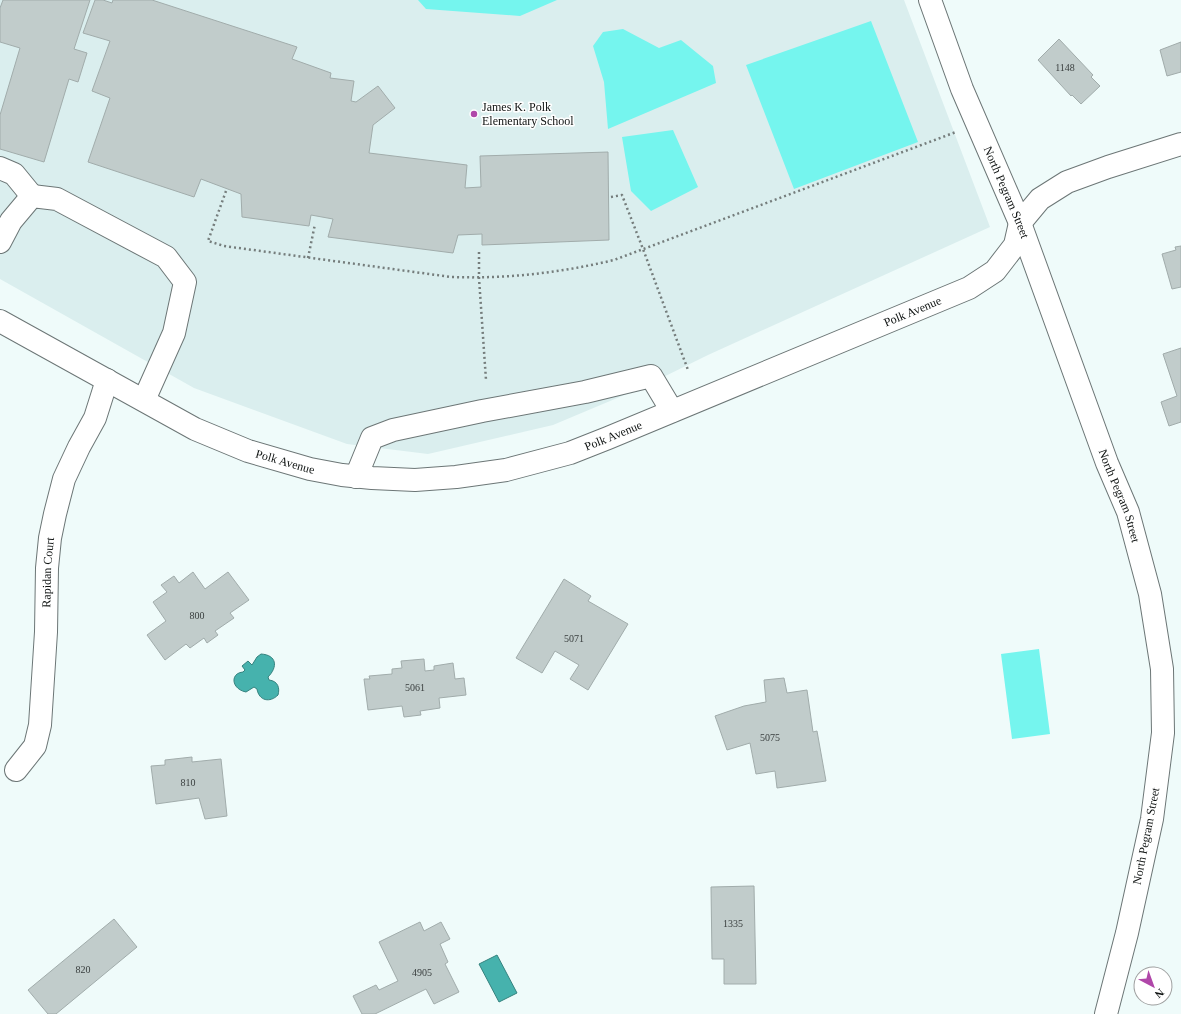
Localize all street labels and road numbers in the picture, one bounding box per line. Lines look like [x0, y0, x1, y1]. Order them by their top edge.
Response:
street label: North Pegram Street [981, 144, 1032, 241]
street label: Polk Avenue [882, 293, 943, 330]
street label: Polk Avenue [582, 418, 644, 454]
street label: Polk Avenue [254, 447, 316, 477]
street label: North Pegram Street [1096, 447, 1143, 545]
street label: Rapidan Court [39, 536, 57, 608]
street label: North Pegram Street [1130, 786, 1162, 886]

